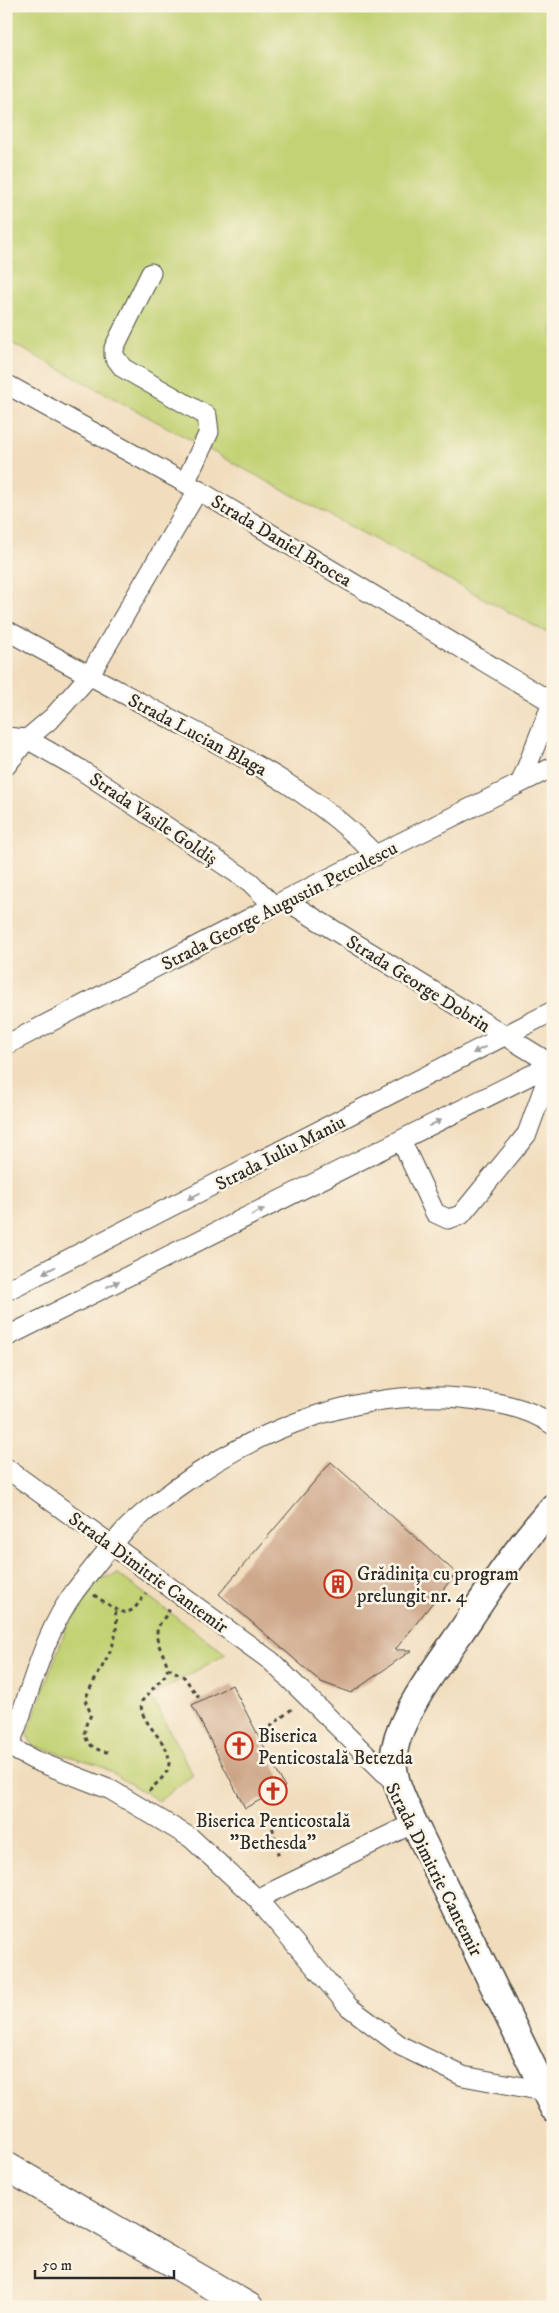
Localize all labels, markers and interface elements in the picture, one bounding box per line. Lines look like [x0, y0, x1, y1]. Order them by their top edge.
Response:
street label: Strada Daniel Brocea [207, 490, 356, 592]
street label: Strada Lucian Blaga [124, 689, 271, 782]
street label: Strada Vasile Goldiș [85, 768, 222, 871]
street label: Strada George Augustin Petculescu [158, 837, 402, 976]
street label: Strada George Dobrin [342, 931, 495, 1038]
one-way arrow [471, 1046, 486, 1054]
street label: Strada Iuliu Maniu [212, 1111, 349, 1196]
one-way arrow [427, 1119, 442, 1127]
one-way arrow [187, 1192, 201, 1200]
one-way arrow [251, 1208, 265, 1216]
one-way arrow [42, 1266, 56, 1274]
one-way arrow [106, 1280, 120, 1288]
street label: Strada Dimitrie Cantemir [64, 1508, 232, 1639]
place label: Grădinița cu program prelungit nr. 4 [356, 1563, 519, 1608]
building icon: Grădinița cu program prelungit nr. 4 [323, 1569, 353, 1599]
place label: Biserica Penticostală Betezda [258, 1725, 413, 1770]
church icon: Biserica Penticostală Betezda [224, 1731, 254, 1761]
church icon: Biserica Penticostală "Bethesda" [258, 1776, 288, 1806]
street label: Strada Dimitrie Cantemir [380, 1779, 487, 1960]
place label: Biserica Penticostală "Bethesda" [196, 1810, 350, 1855]
scale bar [35, 2248, 174, 2280]
text: 50 m [42, 2256, 72, 2275]

